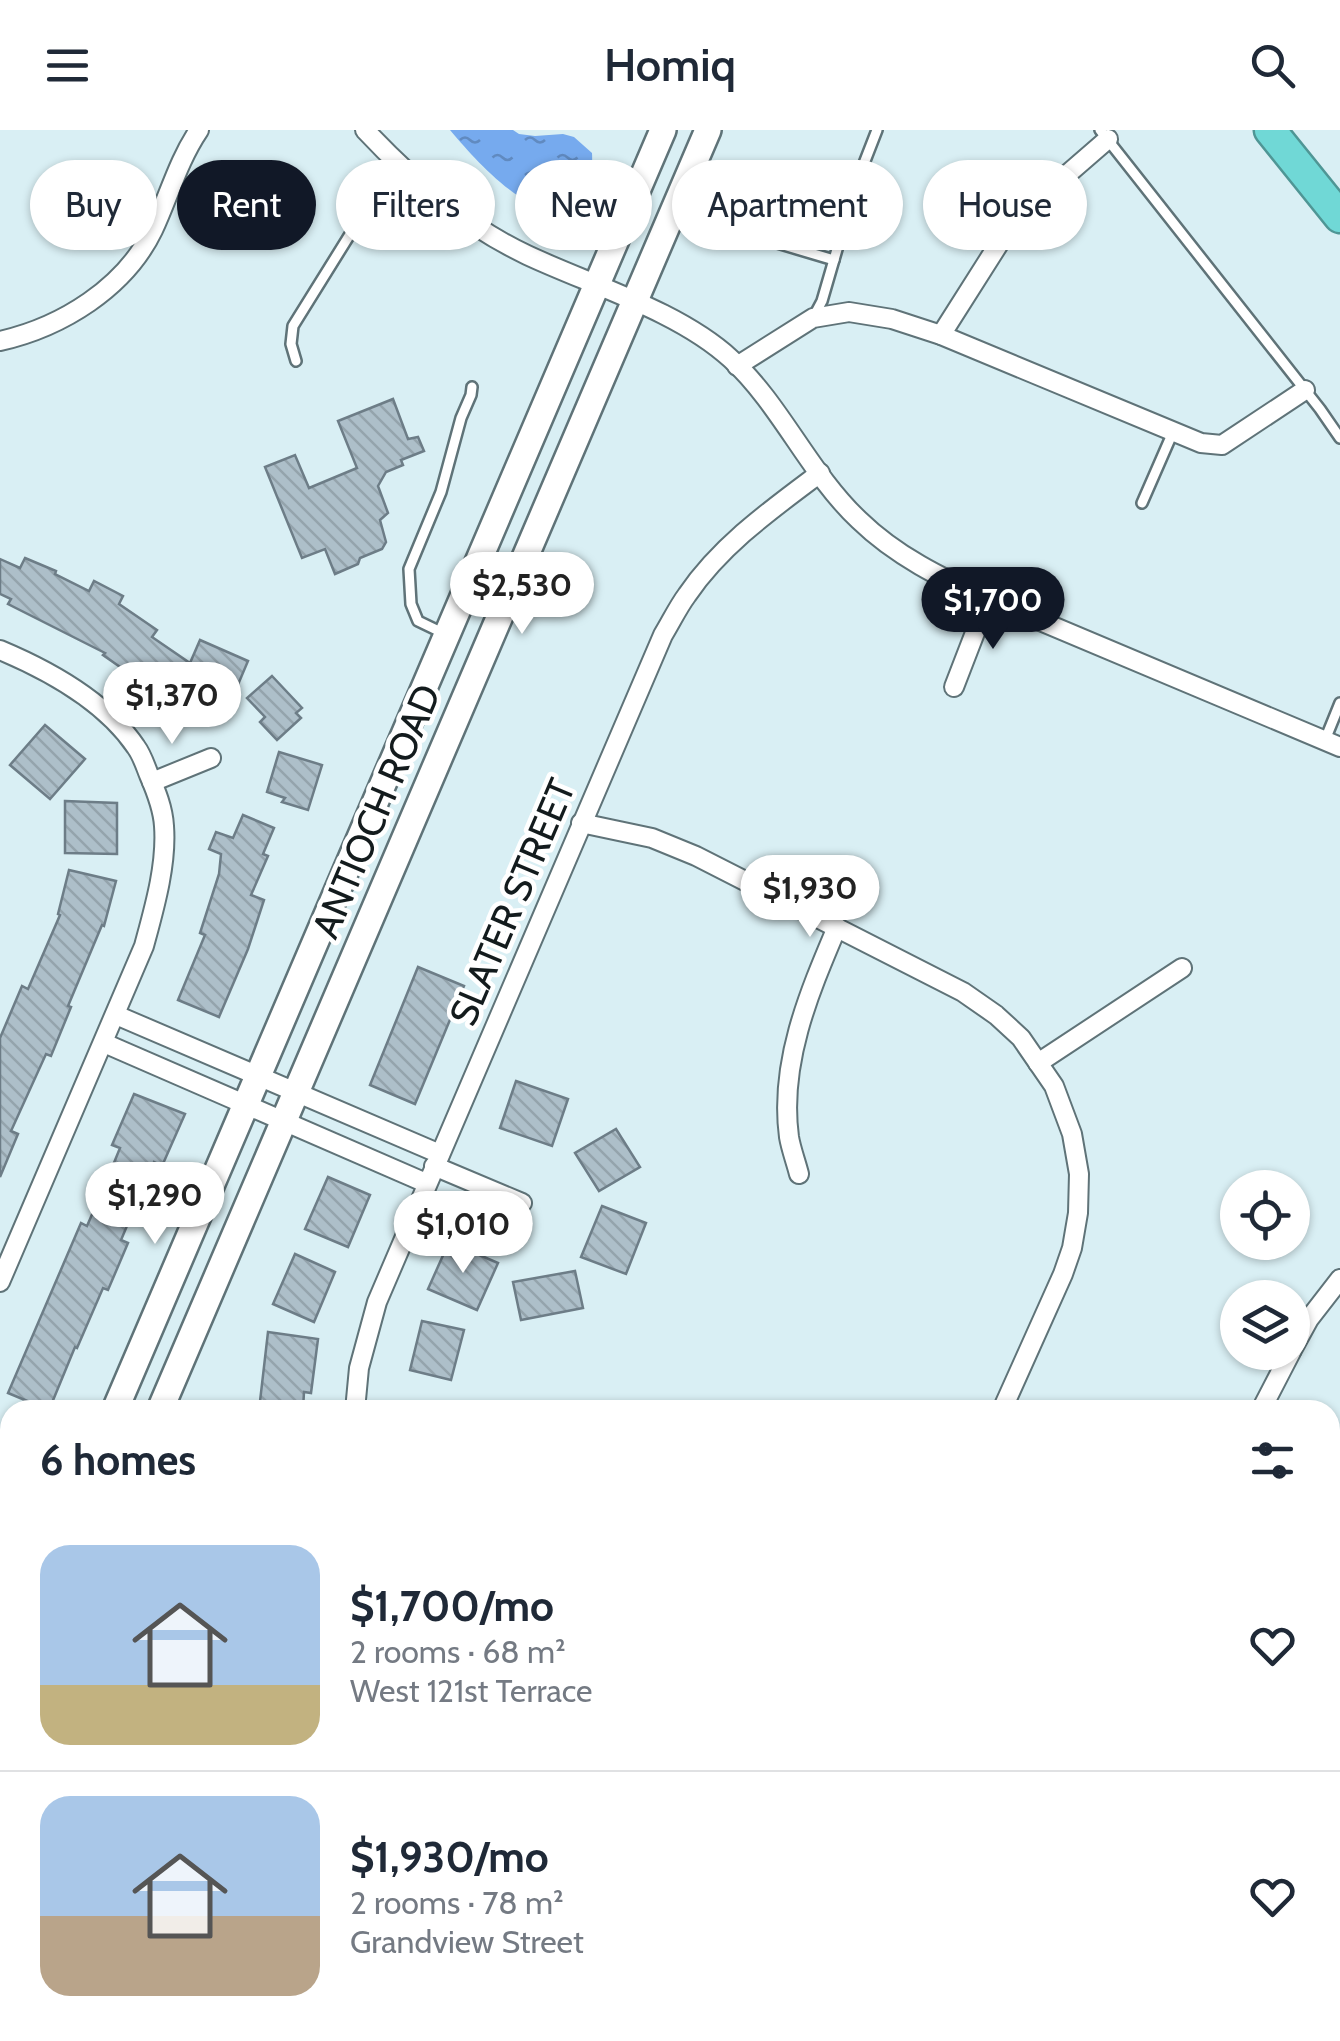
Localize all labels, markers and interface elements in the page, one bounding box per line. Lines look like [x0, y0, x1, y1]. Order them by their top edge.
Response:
icon: menu [40, 38, 95, 93]
text: Homiq [604, 38, 736, 92]
icon: search [1245, 38, 1300, 93]
chip: Buy [30, 160, 157, 250]
chip: Rent [177, 160, 316, 250]
chip: Filters [336, 160, 495, 250]
chip: New [515, 160, 652, 250]
chip: Apartment [672, 160, 903, 250]
chip: House [923, 160, 1087, 250]
pin: $2,530 [441, 552, 603, 637]
text: $2,530 [472, 565, 572, 604]
pin: $1,700 [912, 567, 1074, 652]
text: $1,700 [943, 580, 1043, 619]
pin: $1,370 [91, 662, 253, 747]
text: $1,370 [125, 675, 219, 714]
street label: ANTIOCH ROAD [301, 677, 451, 945]
street label: SLATER STREET [439, 772, 585, 1032]
pin: $1,930 [729, 855, 891, 940]
text: $1,930 [762, 868, 858, 907]
pin: $1,290 [74, 1162, 236, 1247]
map controls [1220, 1170, 1310, 1370]
button: locate [1220, 1170, 1310, 1260]
text: $1,290 [107, 1175, 203, 1214]
pin: $1,010 [382, 1191, 544, 1276]
text: $1,010 [416, 1204, 510, 1243]
button: layers [1220, 1280, 1310, 1370]
icon: filters [1245, 1433, 1300, 1488]
text: 6 homes [40, 1434, 196, 1486]
text: $1,700/mo [350, 1580, 554, 1632]
icon: home [120, 1585, 240, 1705]
icon: heart [1245, 1618, 1300, 1673]
text: 2 rooms · 68 m² [350, 1632, 566, 1671]
text: West 121st Terrace [350, 1671, 592, 1710]
text: $1,930/mo [350, 1831, 549, 1883]
icon: home [120, 1836, 240, 1956]
icon: heart [1245, 1869, 1300, 1924]
text: 2 rooms · 78 m² [350, 1883, 564, 1922]
text: Grandview Street [350, 1922, 584, 1961]

